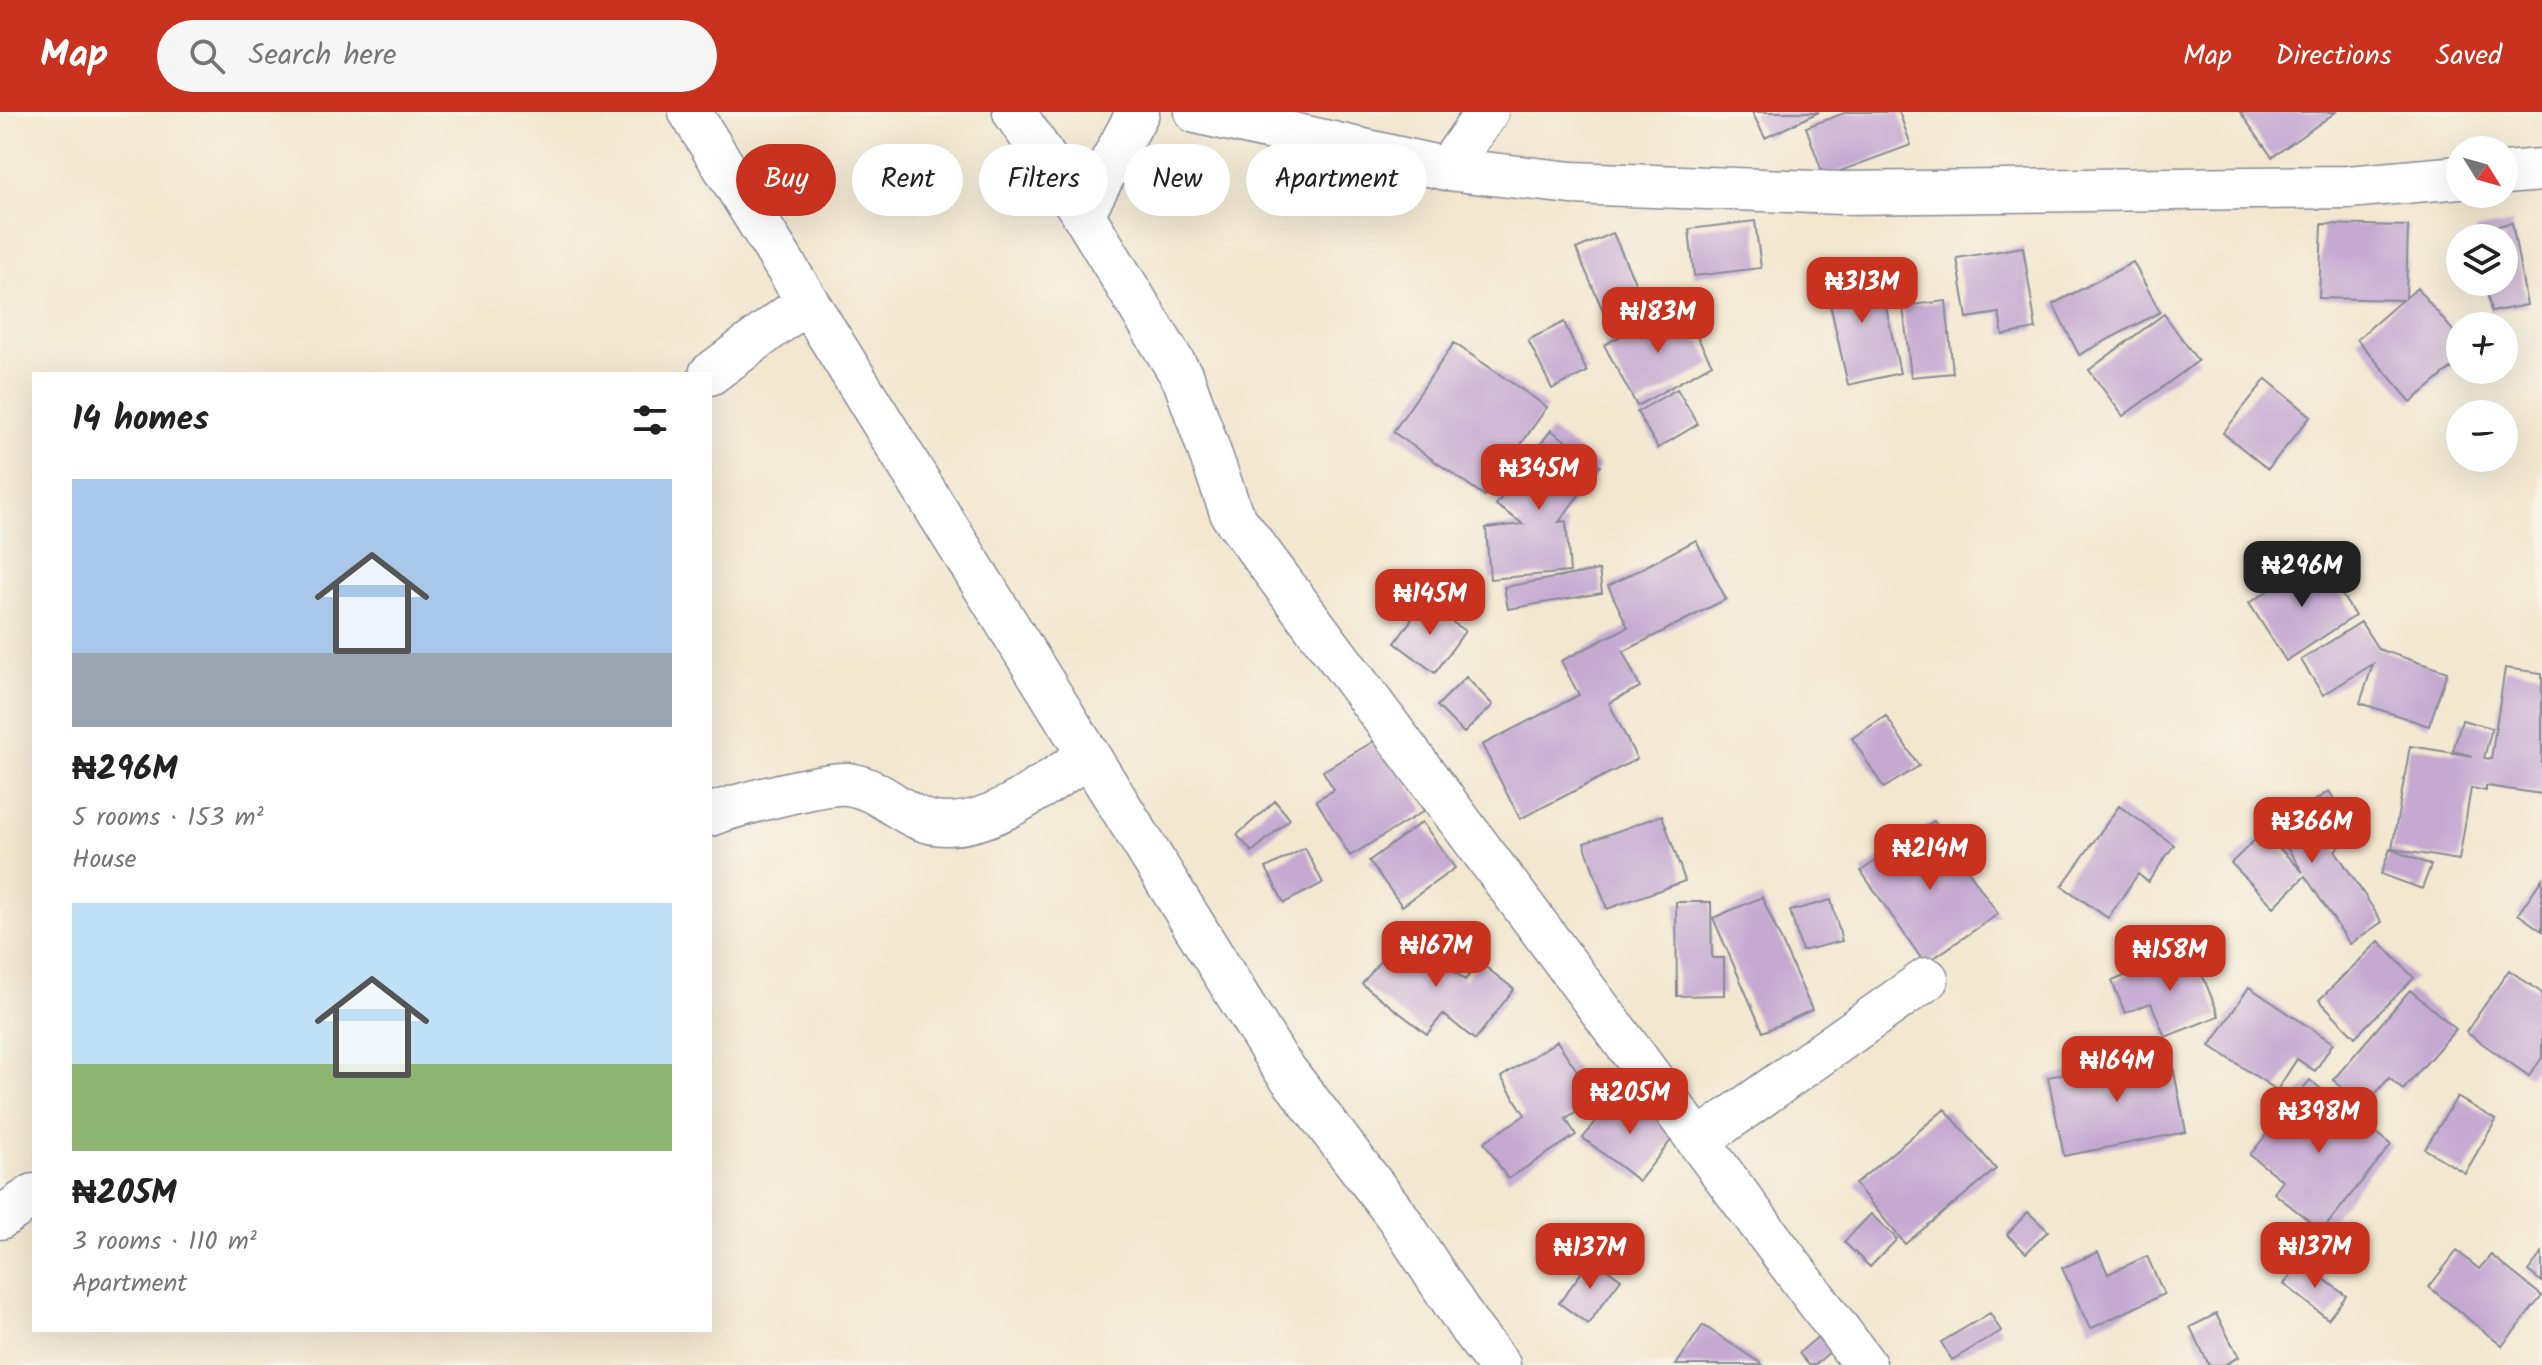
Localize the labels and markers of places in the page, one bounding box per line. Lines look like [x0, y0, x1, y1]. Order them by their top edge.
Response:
pin: ₦313M [1806, 257, 1918, 325]
pin: ₦183M [1602, 287, 1714, 355]
pin: ₦345M [1483, 444, 1595, 512]
pin: ₦296M [2246, 541, 2358, 609]
pin: ₦145M [1374, 569, 1486, 637]
pin: ₦366M [2256, 797, 2368, 865]
pin: ₦214M [1874, 824, 1986, 892]
pin: ₦167M [1380, 921, 1492, 989]
pin: ₦158M [2114, 925, 2226, 993]
pin: ₦164M [2061, 1036, 2173, 1104]
pin: ₦205M [1574, 1068, 1686, 1136]
pin: ₦398M [2263, 1087, 2375, 1155]
pin: ₦137M [2259, 1222, 2371, 1290]
pin: ₦137M [1534, 1223, 1646, 1291]

